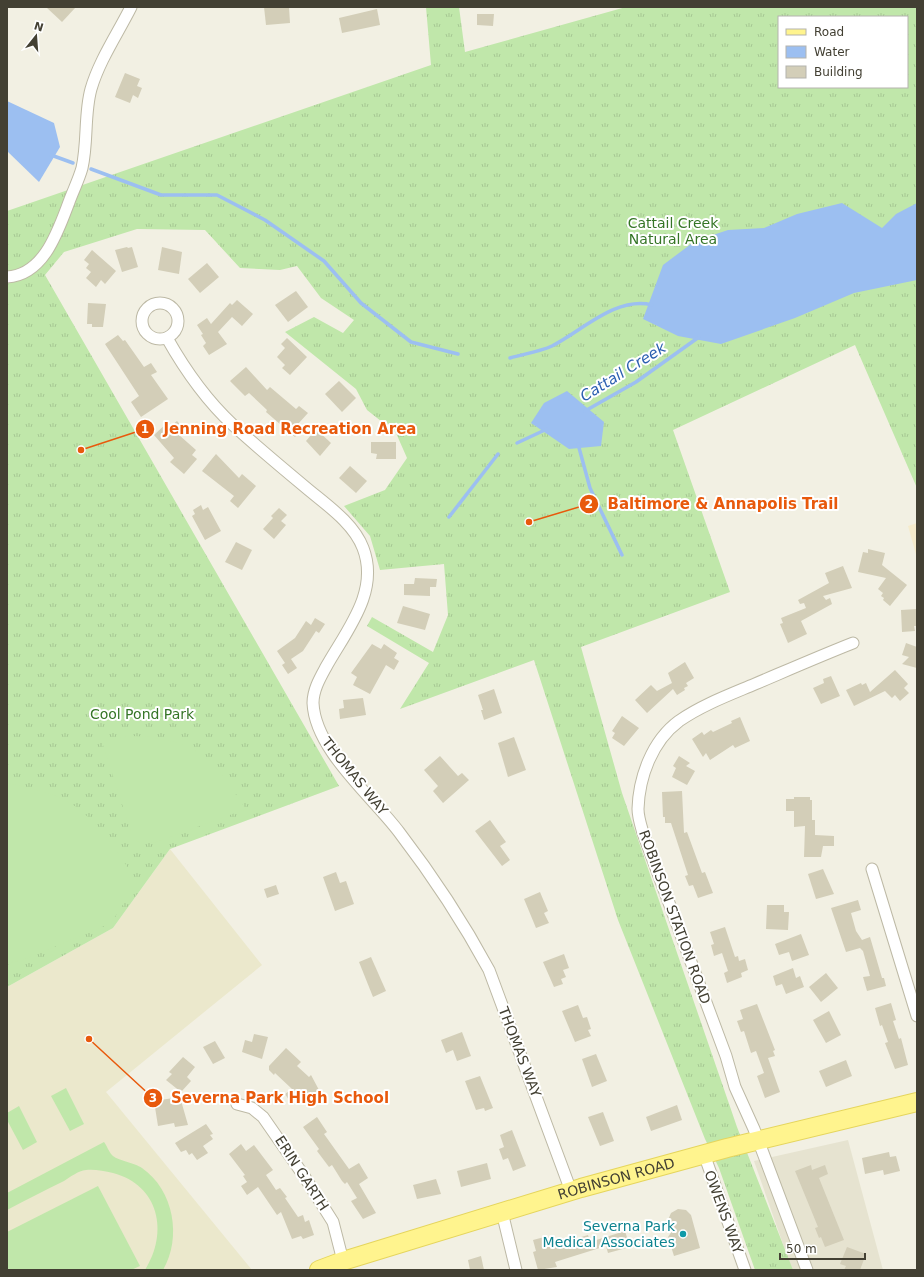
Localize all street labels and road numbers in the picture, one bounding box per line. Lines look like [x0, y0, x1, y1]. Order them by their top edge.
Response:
street label: THOMAS WAY [318, 733, 391, 818]
street label: ROBINSON STATION ROAD [636, 828, 714, 1006]
street label: THOMAS WAY [495, 1004, 545, 1100]
street label: ERIN GARTH [272, 1133, 332, 1213]
street label: ROBINSON ROAD [556, 1155, 676, 1203]
street label: OWENS WAY [701, 1168, 747, 1256]

